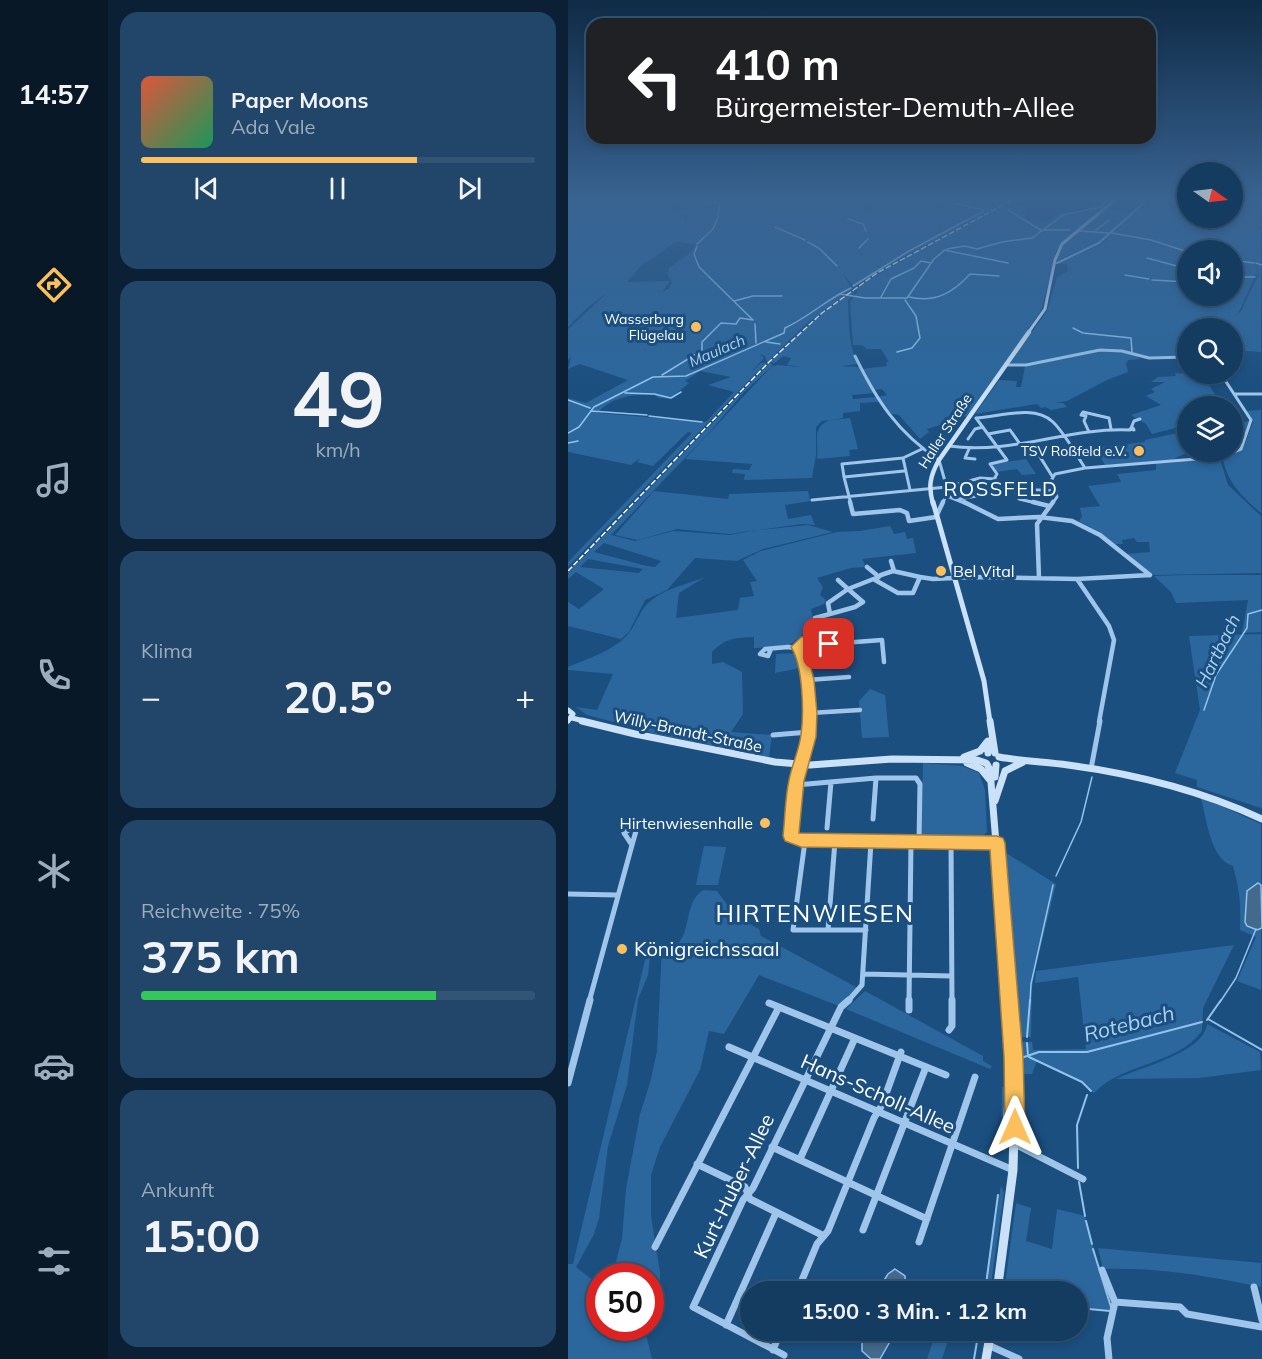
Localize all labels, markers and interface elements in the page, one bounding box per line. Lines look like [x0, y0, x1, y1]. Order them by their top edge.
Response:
text: 410 m [715, 38, 840, 91]
icon: left [616, 42, 694, 120]
text: 14:57 [18, 77, 90, 111]
text: Paper Moons [231, 86, 369, 114]
text: Bürgermeister-Demuth-Allee [715, 90, 1075, 124]
text: Ada Vale [231, 114, 315, 139]
north arrow [1177, 162, 1243, 228]
map controls [1177, 162, 1243, 462]
icon: previous [190, 172, 223, 205]
icon: pause [321, 172, 354, 205]
icon: next [453, 172, 486, 205]
button: sound [1177, 240, 1243, 306]
icon: directions [33, 264, 75, 306]
place label: Wasserburg Flügelau [604, 310, 684, 344]
button: search [1177, 318, 1243, 384]
marker: Wasserburg Flügelau [689, 320, 703, 334]
water label: Maulach [686, 330, 748, 371]
text: 49 [291, 349, 385, 447]
street label: Haller Straße [914, 390, 976, 472]
button: layers [1177, 396, 1243, 462]
text: km/h [315, 437, 361, 462]
place label: TSV Roßfeld e.V. [1021, 442, 1127, 460]
marker: TSV Roßfeld e.V. [1132, 444, 1146, 458]
icon: music [33, 459, 75, 501]
district label: ROSSFELD [944, 476, 1058, 501]
place label: Bel Vital [953, 561, 1015, 581]
marker: Bel Vital [934, 564, 948, 578]
water label: Hartbach [1190, 610, 1245, 691]
pin [803, 618, 854, 669]
icon: arrive [812, 627, 845, 660]
text: Klima [141, 638, 193, 663]
icon: phone [33, 654, 75, 696]
text: 20.5° [283, 668, 393, 724]
text: − [141, 676, 161, 717]
text: + [515, 676, 535, 717]
street label: Willy-Brandt-Straße [612, 706, 764, 756]
place label: Hirtenwiesenhalle [619, 813, 753, 833]
marker: Hirtenwiesenhalle [758, 816, 772, 830]
icon: climate [33, 850, 75, 892]
text: Reichweite · 75% [141, 898, 300, 923]
district label: HIRTENWIESEN [715, 898, 915, 928]
text: 375 km [141, 928, 300, 984]
place label: Königreichssaal [634, 936, 779, 961]
marker: Königreichssaal [615, 942, 629, 956]
water label: Rotebach [1081, 999, 1177, 1047]
icon: car [33, 1045, 75, 1087]
street label: Hans-Scholl-Allee [797, 1048, 959, 1139]
position arrow [983, 1095, 1047, 1159]
street label: Kurt-Huber-Allee [688, 1109, 779, 1262]
text: Ankunft [141, 1177, 214, 1202]
text: 15:00 [141, 1207, 260, 1263]
icon: filters [33, 1240, 75, 1282]
speed limit sign: 50 [586, 1263, 664, 1341]
text: 15:00 · 3 Min. · 1.2 km [801, 1297, 1027, 1325]

